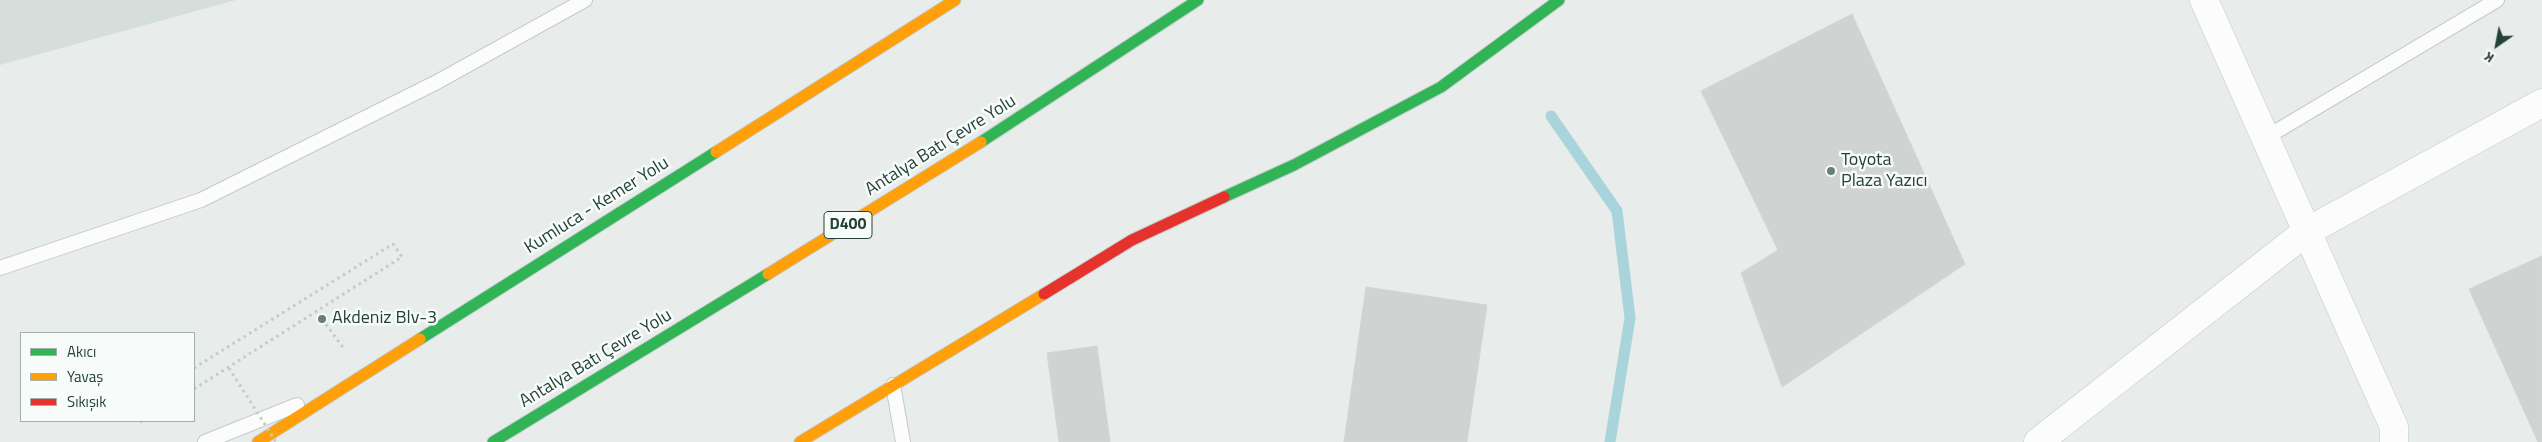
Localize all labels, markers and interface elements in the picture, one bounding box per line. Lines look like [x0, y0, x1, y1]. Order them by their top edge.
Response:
north arrow [2472, 20, 2522, 70]
text: K [2479, 47, 2498, 69]
street label: Antalya Batı Çevre Yolu [862, 91, 1020, 201]
place label: Toyota Plaza Yazıcı [1841, 150, 1927, 192]
street label: Kumluca - Kemer Yolu [521, 153, 673, 259]
marker: Toyota Plaza Yazıcı [1825, 165, 1837, 177]
road number: D400 [824, 212, 872, 238]
street label: Antalya Batı Çevre Yolu [516, 305, 676, 413]
place label: Akdeniz Blv-3 [332, 308, 437, 330]
marker: Akdeniz Blv-3 [316, 313, 328, 325]
legend [20, 332, 195, 422]
text: Akıcı [67, 340, 96, 363]
text: Yavaş [67, 365, 103, 388]
text: Sıkışık [67, 390, 106, 413]

